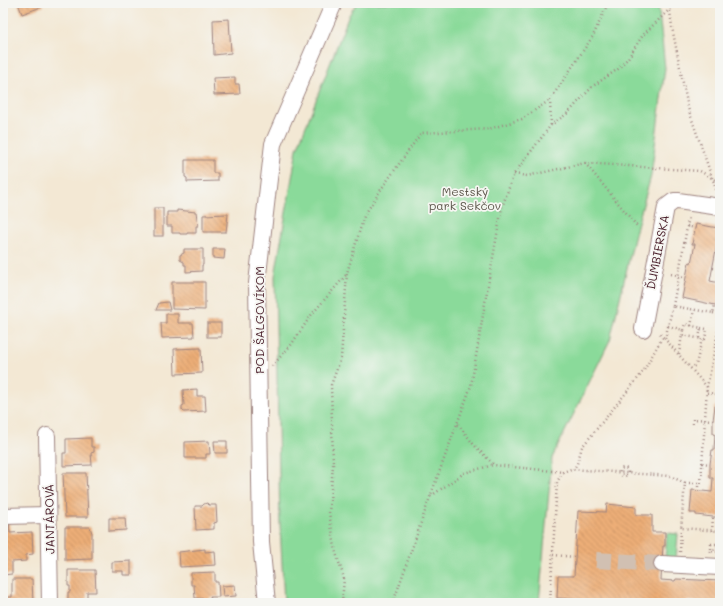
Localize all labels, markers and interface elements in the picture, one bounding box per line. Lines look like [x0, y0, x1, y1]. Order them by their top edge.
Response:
park label: Mestský park Sekčov [429, 183, 501, 213]
street label: ĎUMBIERSKA [642, 213, 672, 291]
street label: POD ŠALGOVÍKOM [251, 266, 267, 374]
street label: JANTÁROVÁ [40, 484, 58, 554]

